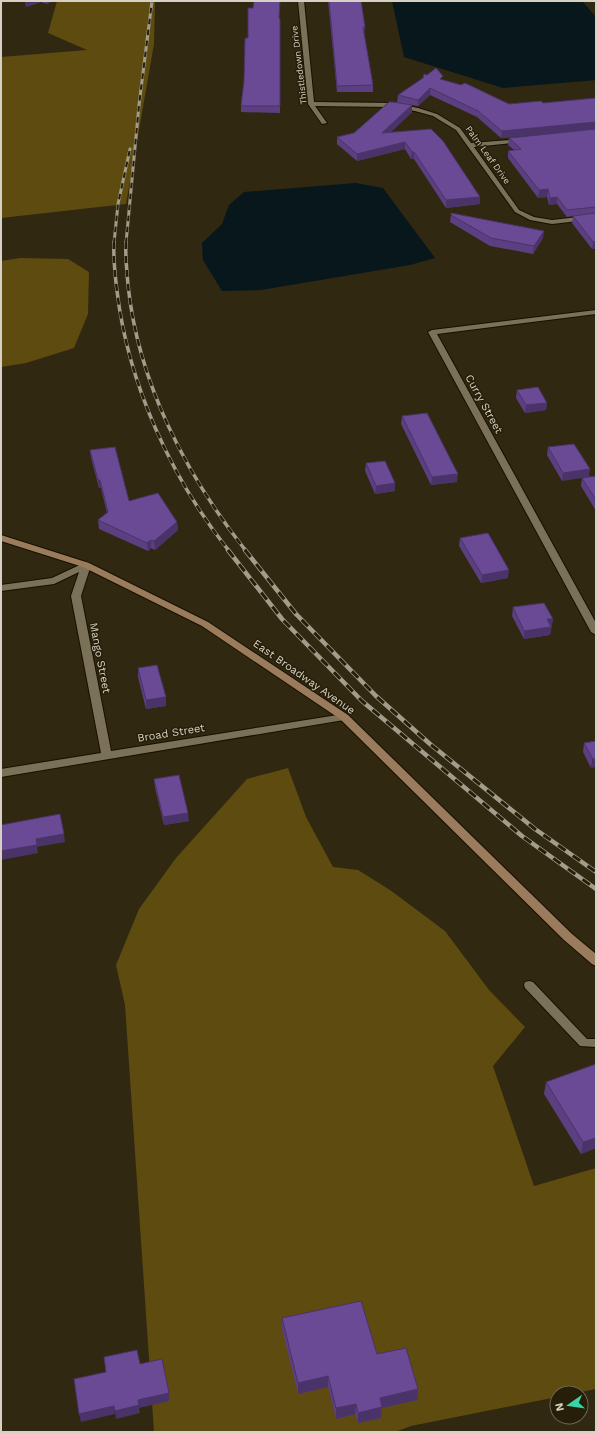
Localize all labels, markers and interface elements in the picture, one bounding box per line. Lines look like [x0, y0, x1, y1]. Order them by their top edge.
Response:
street label: Thistledown Drive [289, 25, 309, 105]
street label: Palm Leaf Drive [464, 124, 512, 186]
street label: Curry Street [462, 372, 506, 436]
street label: Mango Street [87, 622, 113, 695]
street label: East Broadway Avenue [251, 637, 357, 717]
street label: Broad Street [136, 721, 206, 745]
north arrow [549, 1385, 589, 1425]
text: N [552, 1402, 567, 1413]

